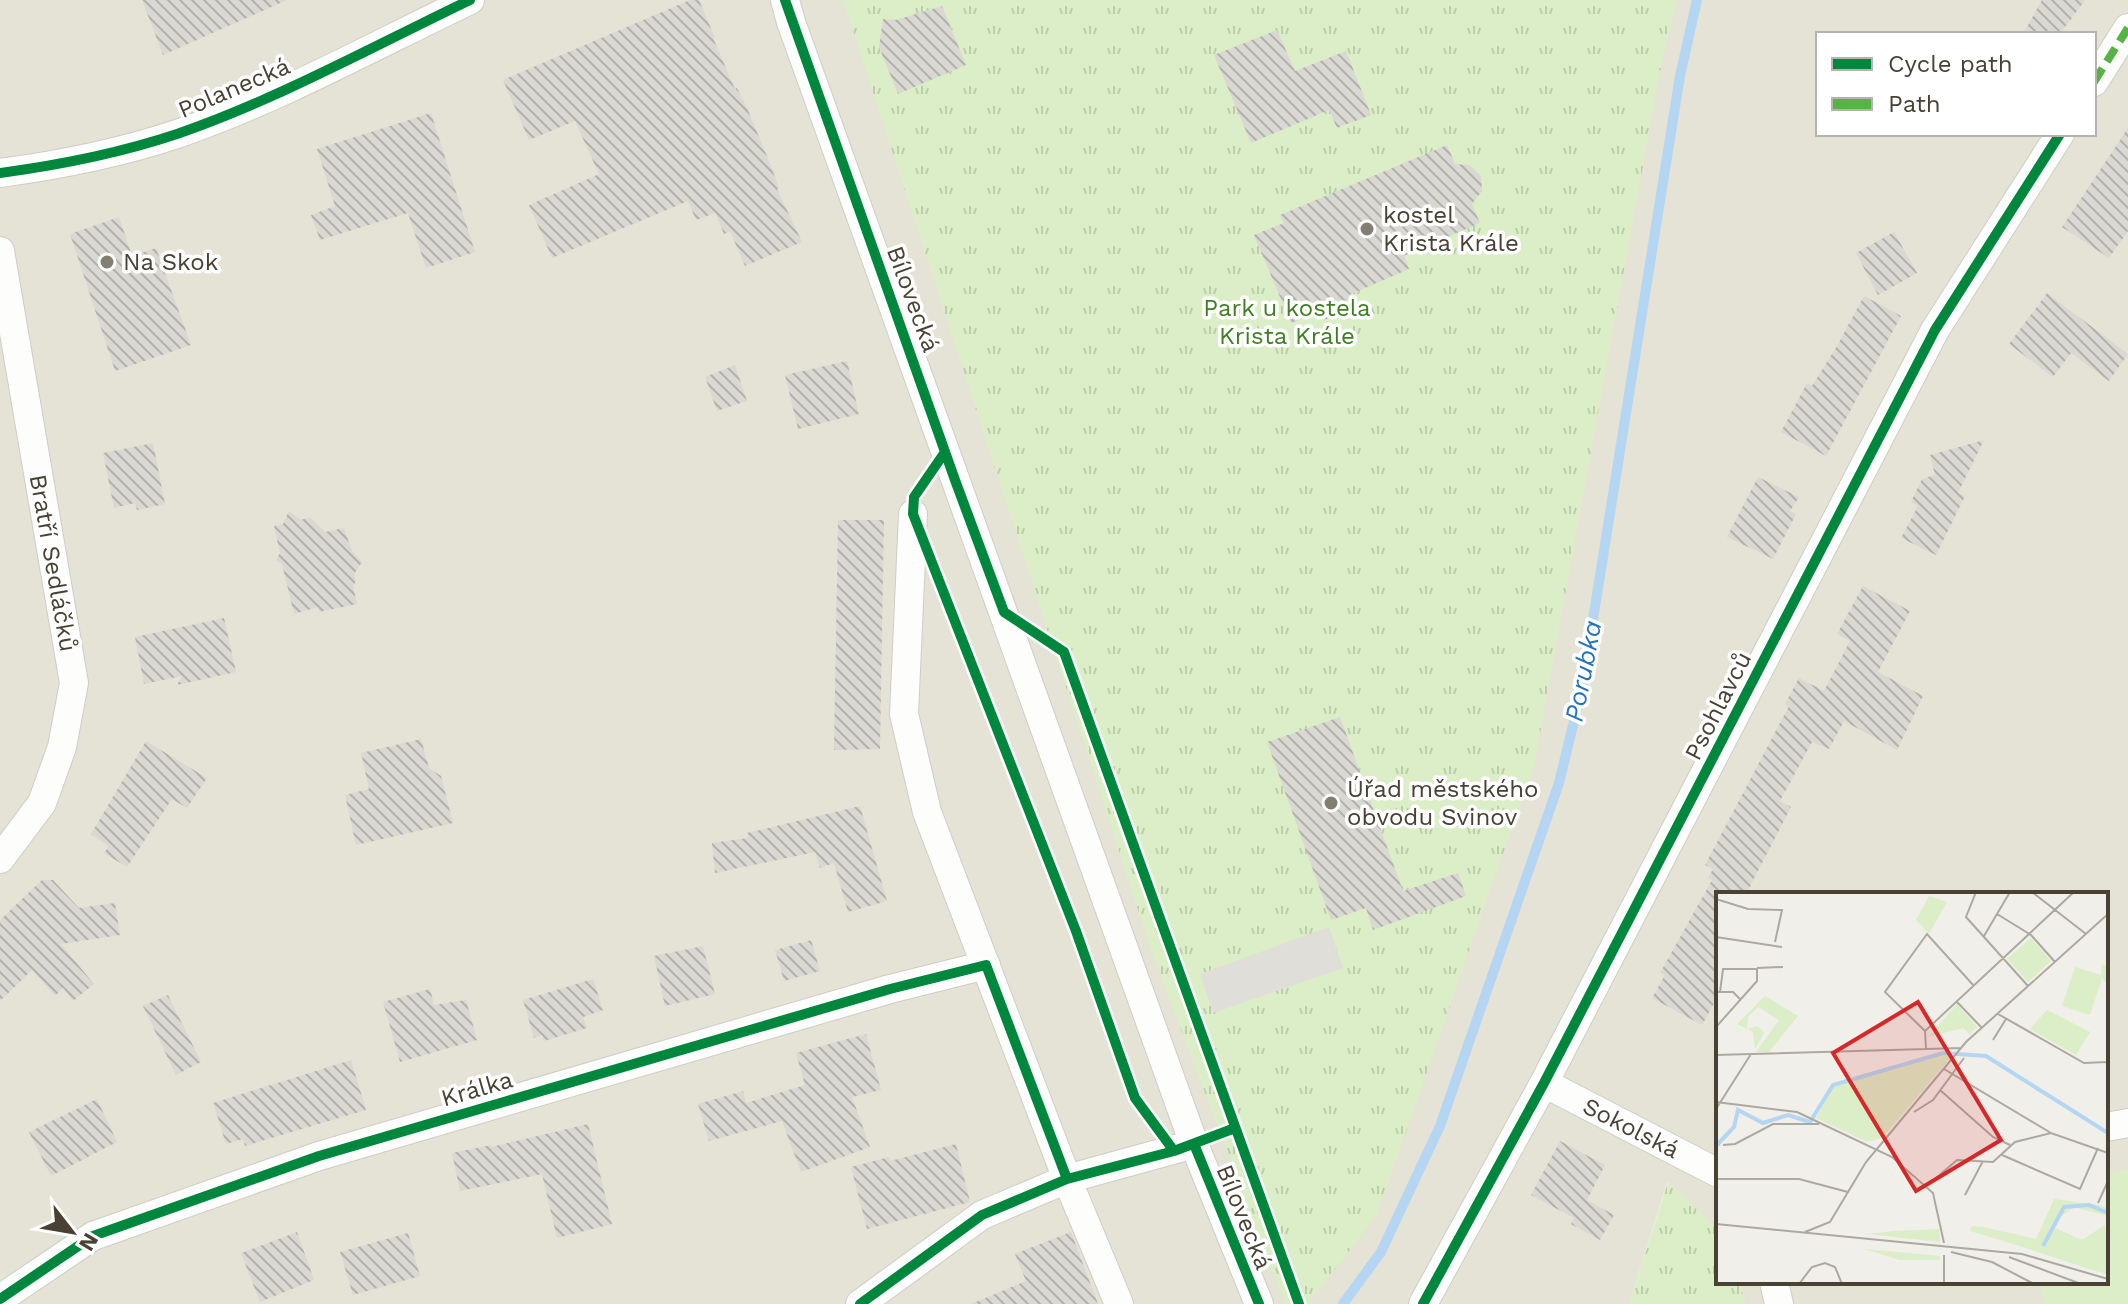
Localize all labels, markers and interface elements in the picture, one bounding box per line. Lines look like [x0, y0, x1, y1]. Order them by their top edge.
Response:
legend [1816, 32, 2096, 136]
text: Cycle path [1888, 50, 2013, 78]
street label: Polanecká [174, 52, 294, 124]
text: Path [1888, 90, 1941, 118]
place label: kostel Krista Krále [1383, 201, 1519, 257]
marker: kostel Krista Krále [1358, 220, 1376, 238]
street label: Bílovecká [881, 242, 945, 356]
place label: Na Skok [123, 248, 219, 276]
marker: Na Skok [98, 253, 116, 271]
park label: Park u kostela Krista Krále [1203, 294, 1371, 350]
street label: Bratří Sedláčků [24, 472, 82, 654]
water label: Porubka [1559, 618, 1607, 724]
street label: Psohlavců [1679, 647, 1757, 765]
place label: Úřad městského obvodu Svinov [1347, 775, 1539, 831]
marker: Úřad městského obvodu Svinov [1322, 794, 1340, 812]
inset map [1716, 892, 2108, 1284]
street label: Králka [438, 1065, 516, 1113]
street label: Sokolská [1578, 1092, 1684, 1164]
street label: Bílovecká [1210, 1161, 1278, 1273]
north arrow [32, 1192, 112, 1272]
text: N [74, 1229, 104, 1255]

